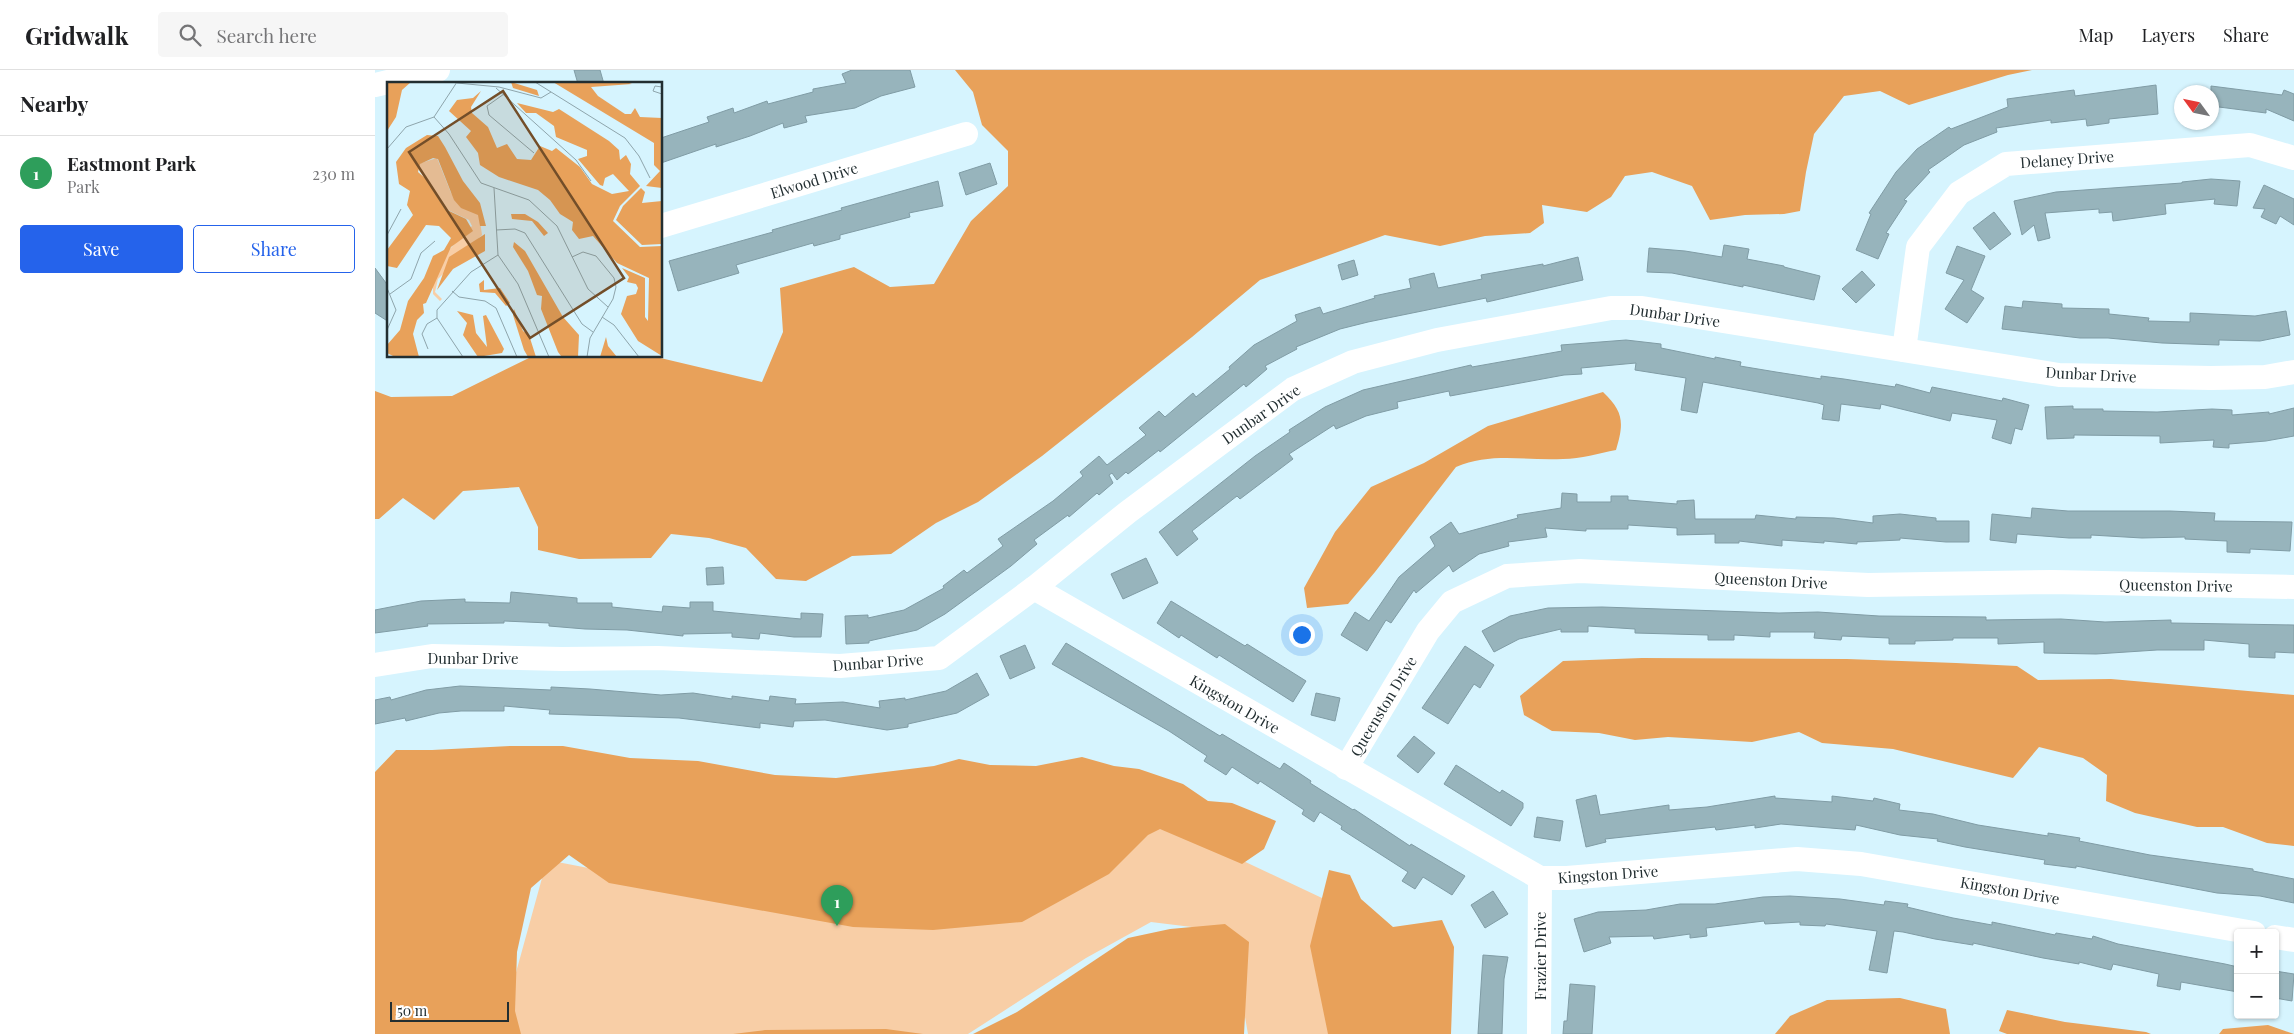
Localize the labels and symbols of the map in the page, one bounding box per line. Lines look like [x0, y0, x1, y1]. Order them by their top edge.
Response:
inset map [387, 82, 663, 358]
north arrow [2174, 85, 2219, 130]
street label: Delaney Drive [2019, 146, 2115, 172]
street label: Elwood Drive [768, 157, 860, 203]
street label: Dunbar Drive [1628, 299, 1722, 331]
street label: Dunbar Drive [2045, 362, 2137, 386]
street label: Dunbar Drive [1218, 380, 1304, 448]
street label: Queenston Drive [1714, 567, 1828, 593]
street label: Queenston Drive [2119, 574, 2233, 596]
your location [1289, 622, 1315, 648]
street label: Dunbar Drive [427, 648, 519, 668]
street label: Dunbar Drive [832, 649, 924, 675]
street label: Queenston Drive [1345, 652, 1421, 760]
street label: Kingston Drive [1186, 670, 1284, 738]
street label: Kingston Drive [1557, 861, 1659, 887]
street label: Kingston Drive [1959, 871, 2061, 909]
pin: 1 [821, 885, 853, 926]
street label: Frazier Drive [1530, 912, 1550, 1000]
scale bar [390, 999, 509, 1022]

